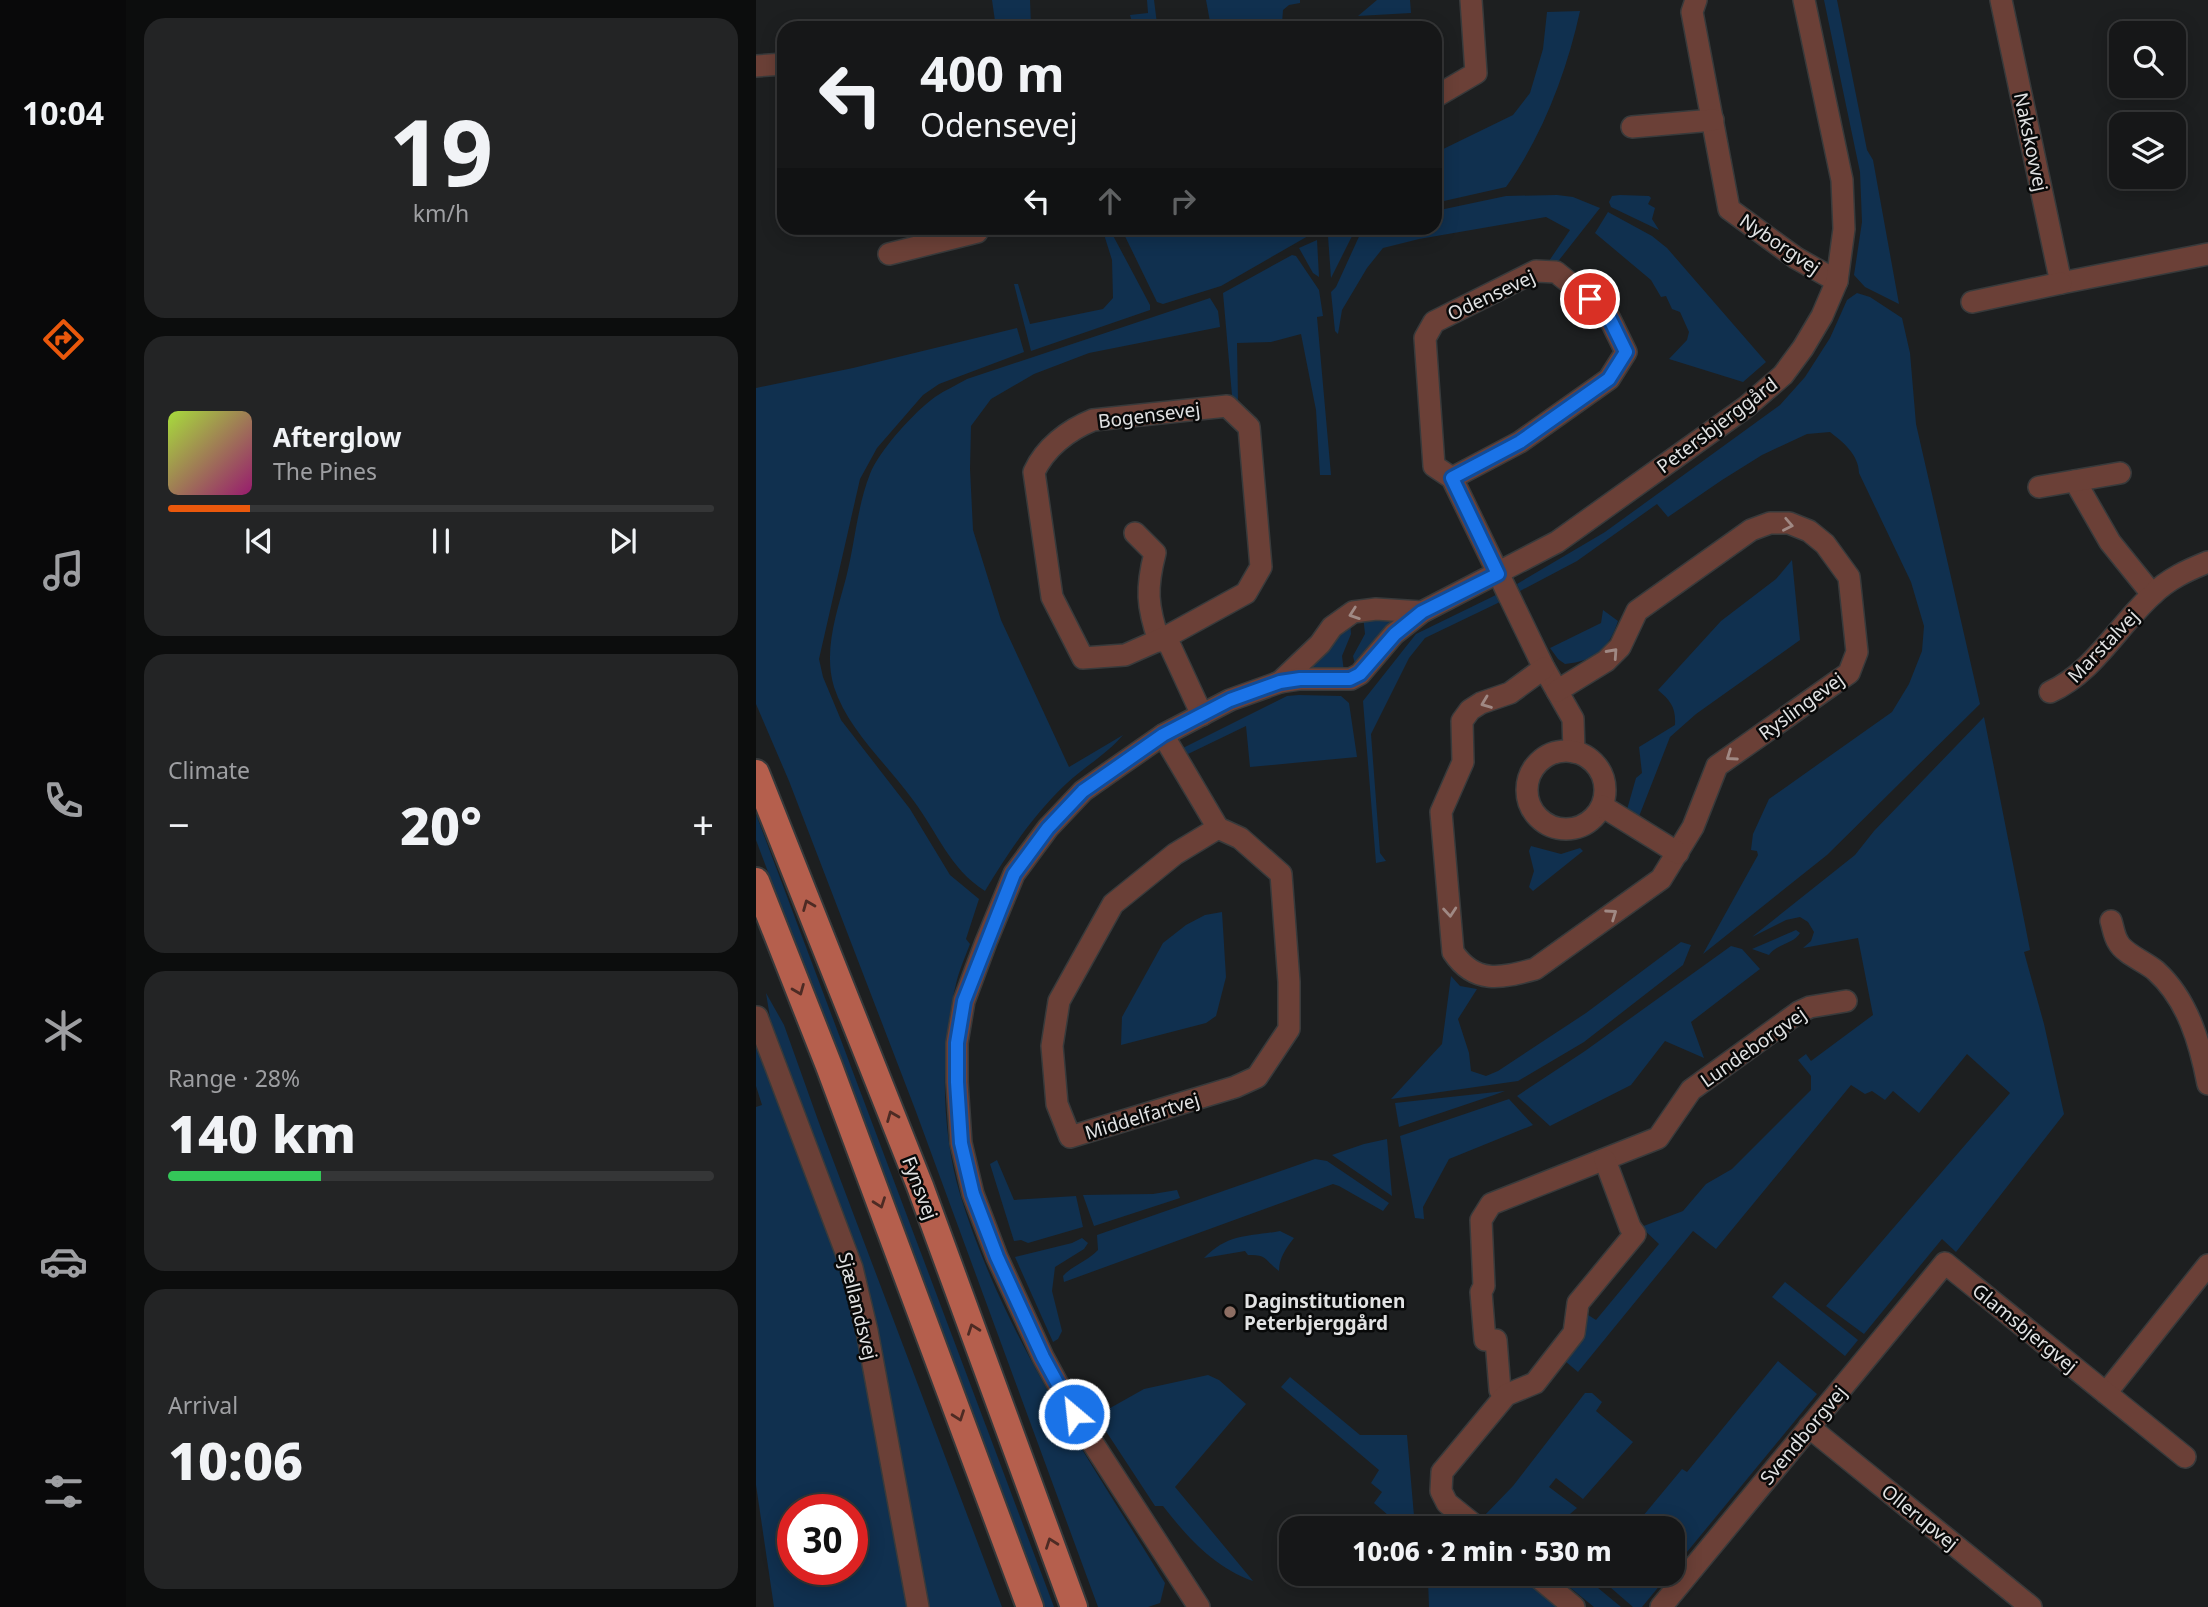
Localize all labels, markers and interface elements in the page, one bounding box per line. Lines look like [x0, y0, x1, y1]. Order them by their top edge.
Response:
map controls [2109, 21, 2186, 189]
button: search [2109, 21, 2186, 98]
text: 400 m [920, 40, 1065, 106]
icon: left [805, 49, 896, 140]
text: 19 [389, 89, 493, 213]
street label: Nakskovvej [2008, 90, 2054, 194]
text: 10:04 [22, 91, 104, 134]
text: Odensevej [920, 103, 1078, 146]
button: layers [2109, 112, 2186, 189]
icon: left [1018, 182, 1056, 220]
icon: ahead [1091, 182, 1129, 220]
icon: right [1164, 182, 1202, 220]
text: km/h [413, 197, 469, 229]
street label: Nyborgvej [1735, 208, 1825, 280]
street label: Odensevej [1443, 263, 1539, 327]
pin [1560, 269, 1620, 329]
icon: arrive [1571, 280, 1609, 318]
icon: directions [39, 315, 88, 364]
street label: Petersbjerggård [1651, 371, 1783, 479]
street label: Bogensevej [1096, 396, 1202, 434]
text: Afterglow [273, 419, 401, 455]
text: The Pines [273, 455, 377, 487]
one-way arrow [1783, 517, 1794, 532]
icon: previous [240, 522, 278, 560]
icon: pause [422, 522, 460, 560]
icon: next [604, 522, 642, 560]
icon: music [39, 546, 88, 595]
street label: Marstalvej [2062, 604, 2144, 688]
one-way arrow [1349, 606, 1361, 620]
one-way arrow [1605, 648, 1617, 661]
street label: Ryslingevej [1753, 666, 1849, 746]
one-way arrow [1480, 695, 1492, 709]
one-way arrow [1726, 748, 1739, 760]
text: Climate [168, 754, 250, 786]
icon: phone [39, 776, 88, 825]
text: 20° [400, 789, 482, 860]
text: − [168, 798, 190, 850]
text: + [692, 798, 714, 850]
one-way arrow [803, 900, 817, 912]
one-way arrow [1442, 907, 1457, 918]
one-way arrow [1604, 910, 1617, 922]
one-way arrow [791, 984, 805, 996]
street label: Lundeborgvej [1695, 1001, 1811, 1093]
icon: climate [39, 1006, 88, 1055]
text: Range · 28% [168, 1062, 300, 1094]
street label: Middelfartvej [1082, 1086, 1202, 1146]
text: 140 km [168, 1097, 356, 1168]
one-way arrow [887, 1111, 901, 1123]
street label: Fynsvej [896, 1153, 944, 1223]
one-way arrow [872, 1196, 886, 1208]
icon: car [39, 1237, 88, 1286]
street label: Sjællandsvej [832, 1249, 884, 1363]
street label: Glamsbjergvej [1967, 1278, 2083, 1378]
place label: Daginstitutionen Peterbjerggård [1244, 1288, 1405, 1336]
marker: Daginstitutionen Peterbjerggård [1222, 1304, 1238, 1320]
one-way arrow [967, 1324, 981, 1336]
position arrow [1037, 1377, 1111, 1451]
street label: Svendborgvej [1754, 1380, 1852, 1490]
text: Arrival [168, 1389, 238, 1421]
one-way arrow [951, 1410, 965, 1422]
text: 10:06 [168, 1424, 303, 1495]
icon: filters [39, 1467, 88, 1516]
street label: Ollerupvej [1876, 1478, 1964, 1556]
speed limit sign: 30 [777, 1494, 868, 1585]
text: 10:06 · 2 min · 530 m [1352, 1533, 1612, 1569]
one-way arrow [1045, 1537, 1059, 1549]

